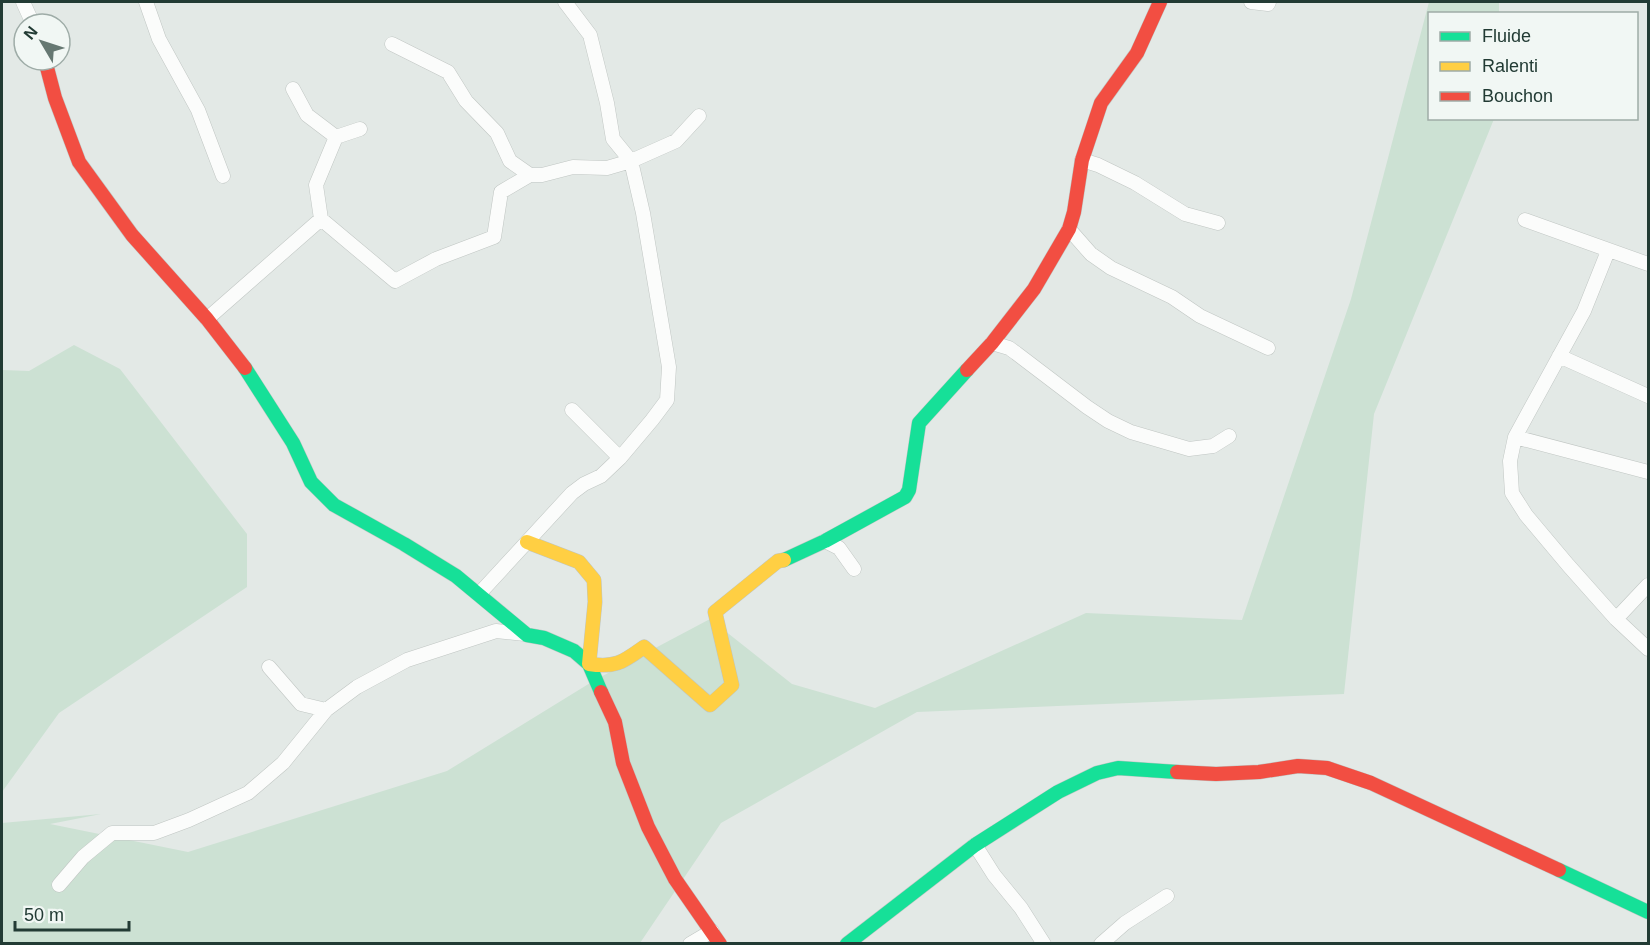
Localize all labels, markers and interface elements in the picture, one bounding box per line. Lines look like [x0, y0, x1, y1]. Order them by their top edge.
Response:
north arrow [12, 12, 72, 72]
legend [1428, 12, 1638, 120]
text: N [20, 23, 41, 43]
text: Fluide [1482, 26, 1531, 46]
text: Ralenti [1482, 56, 1538, 76]
text: Bouchon [1482, 86, 1553, 106]
scale bar [15, 894, 129, 932]
text: 50 m [24, 905, 64, 925]

